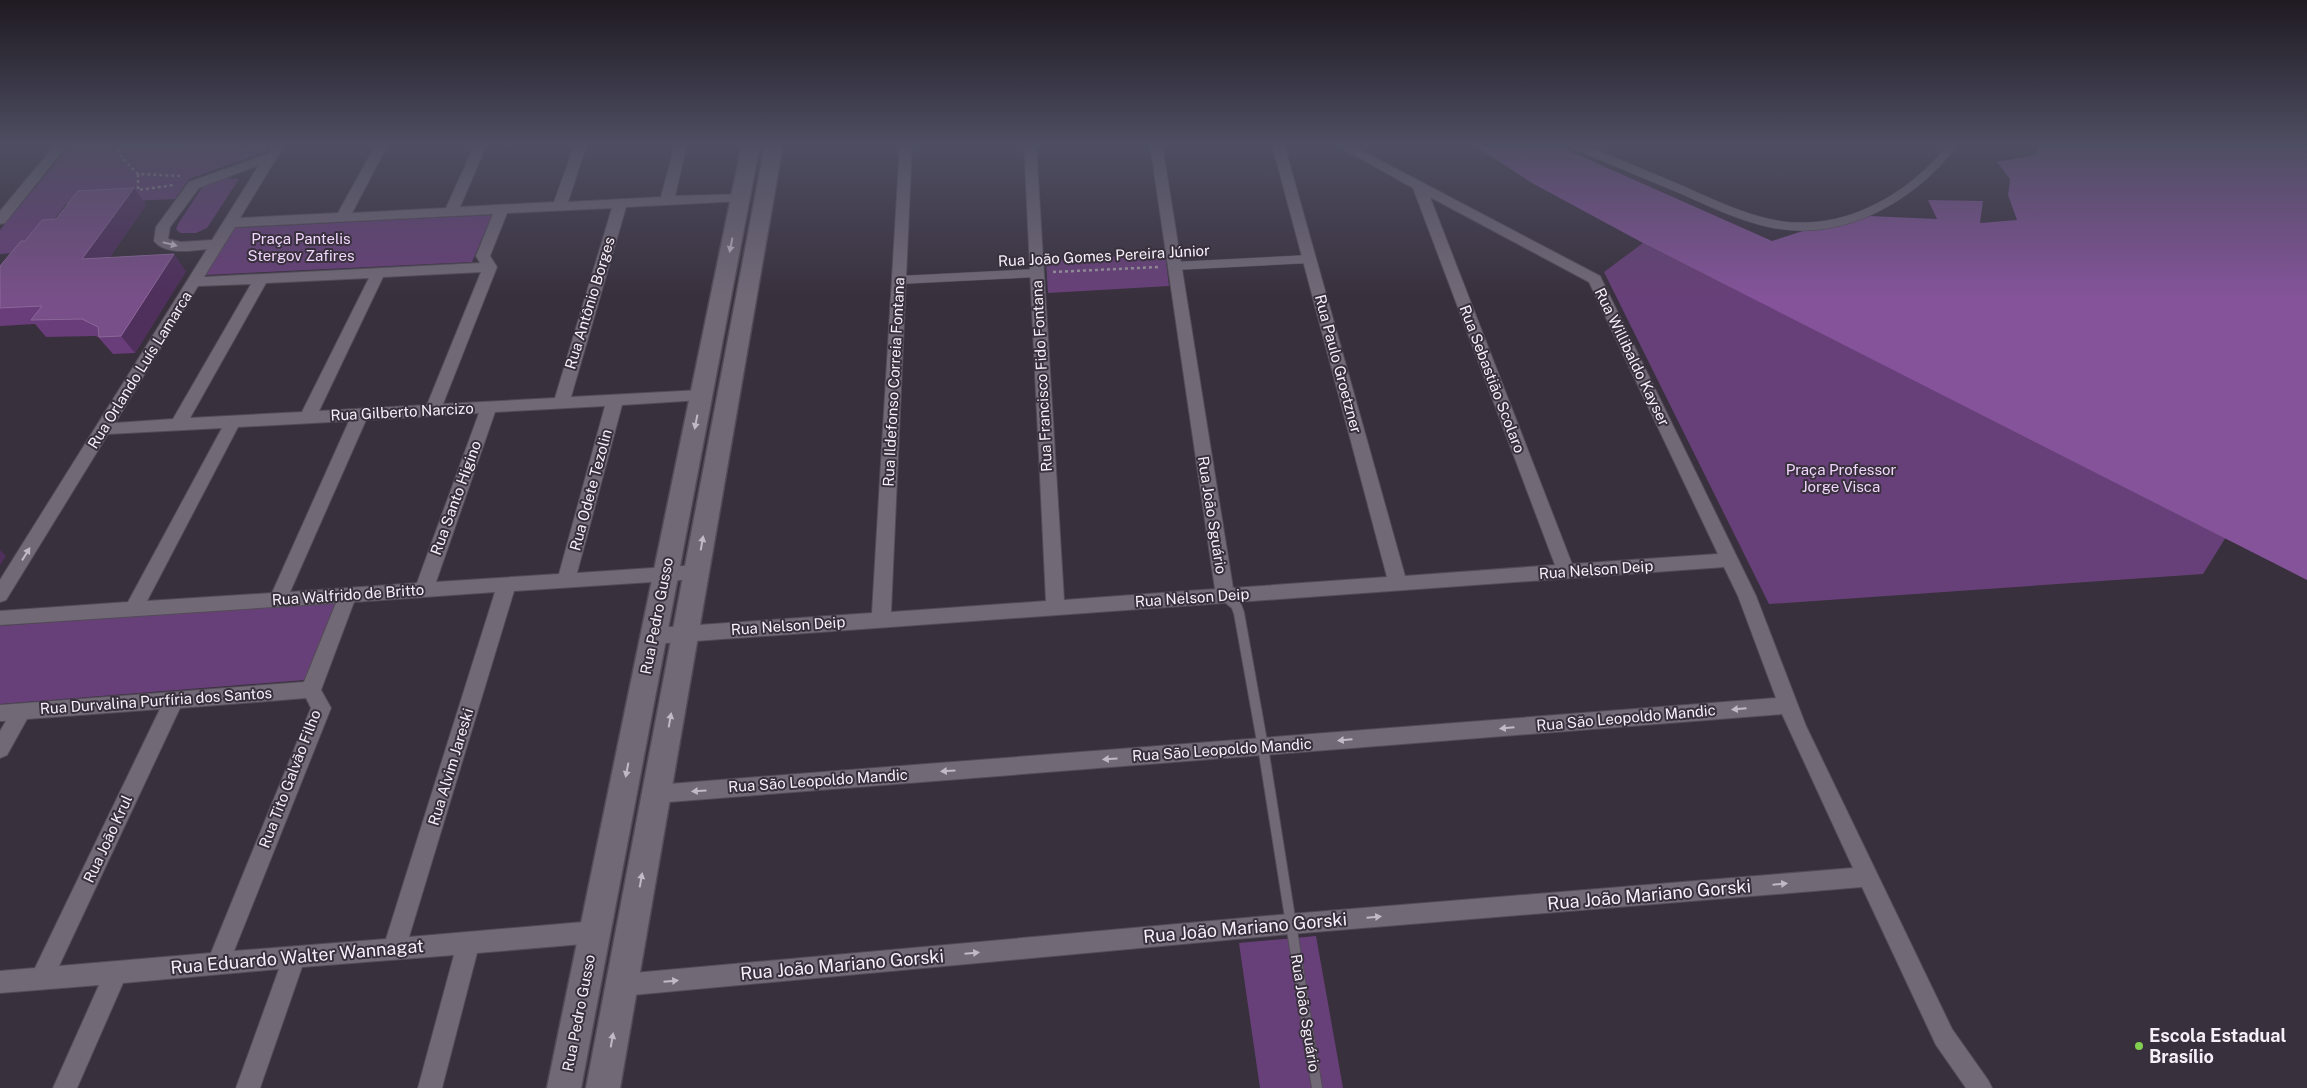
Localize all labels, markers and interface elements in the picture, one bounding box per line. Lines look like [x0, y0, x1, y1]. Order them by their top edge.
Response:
park label: Praça Pantelis Stergov Zafires [247, 230, 355, 264]
street label: Rua Antônio Borges [561, 235, 618, 371]
one-way arrow [727, 238, 735, 253]
one-way arrow [163, 240, 178, 248]
street label: Rua João Gomes Pereira Júnior [998, 241, 1210, 270]
street label: Rua Ildefonso Correia Fontana [880, 277, 907, 487]
street label: Rua Francisco Fido Fontana [1028, 280, 1055, 472]
street label: Rua Willibaldo Kayser [1592, 285, 1673, 429]
street label: Rua Orlando Luís Lamarca [84, 288, 195, 451]
street label: Rua Paulo Groetzner [1312, 293, 1365, 435]
street label: Rua Sebastião Scolaro [1456, 302, 1529, 455]
street label: Rua Gilberto Narcizo [330, 399, 474, 424]
one-way arrow [692, 414, 700, 429]
street label: Rua Odete Tezolin [566, 427, 615, 553]
street label: Rua Santo Higino [427, 438, 484, 557]
street label: Rua João Sguário [1195, 455, 1230, 575]
park label: Praça Professor Jorge Visca [1786, 461, 1896, 495]
one-way arrow [699, 535, 707, 551]
one-way arrow [21, 547, 30, 561]
street label: Rua Pedro Gusso [637, 556, 676, 676]
street label: Rua Nelson Deip [1538, 557, 1654, 582]
street label: Rua Walfrido de Britto [271, 581, 425, 608]
street label: Rua Nelson Deip [1134, 585, 1250, 610]
street label: Rua Nelson Deip [730, 613, 846, 638]
street label: Rua Durvalina Purfíria dos Santos [39, 684, 273, 717]
street label: Rua São Leopoldo Mandic [1536, 701, 1716, 734]
street label: Rua Alvim Jareski [425, 706, 476, 827]
one-way arrow [1731, 706, 1747, 714]
street label: Rua Tito Galvão Filho [255, 707, 324, 850]
one-way arrow [666, 712, 674, 728]
one-way arrow [1499, 724, 1515, 732]
street label: Rua São Leopoldo Mandic [1132, 735, 1312, 764]
one-way arrow [1337, 737, 1353, 745]
one-way arrow [1102, 755, 1118, 763]
one-way arrow [623, 762, 631, 777]
street label: Rua São Leopoldo Mandic [728, 766, 908, 795]
one-way arrow [940, 768, 956, 776]
one-way arrow [690, 787, 706, 795]
street label: Rua João Krul [80, 792, 135, 885]
one-way arrow [637, 872, 645, 888]
street label: Rua João Mariano Gorski [1546, 875, 1752, 914]
one-way arrow [1772, 880, 1788, 888]
street label: Rua João Mariano Gorski [1142, 908, 1348, 947]
one-way arrow [1366, 913, 1382, 921]
street label: Rua Eduardo Walter Wannagat [169, 935, 425, 978]
street label: Rua João Mariano Gorski [739, 945, 945, 984]
one-way arrow [964, 949, 980, 957]
street label: Rua Pedro Gusso [559, 953, 598, 1073]
street label: Rua João Sguário [1288, 953, 1323, 1073]
one-way arrow [663, 977, 679, 985]
place label: Escola Estadual Brasílio [2149, 1025, 2286, 1067]
one-way arrow [609, 1032, 617, 1048]
marker: Escola Estadual Brasílio [2133, 1040, 2145, 1052]

